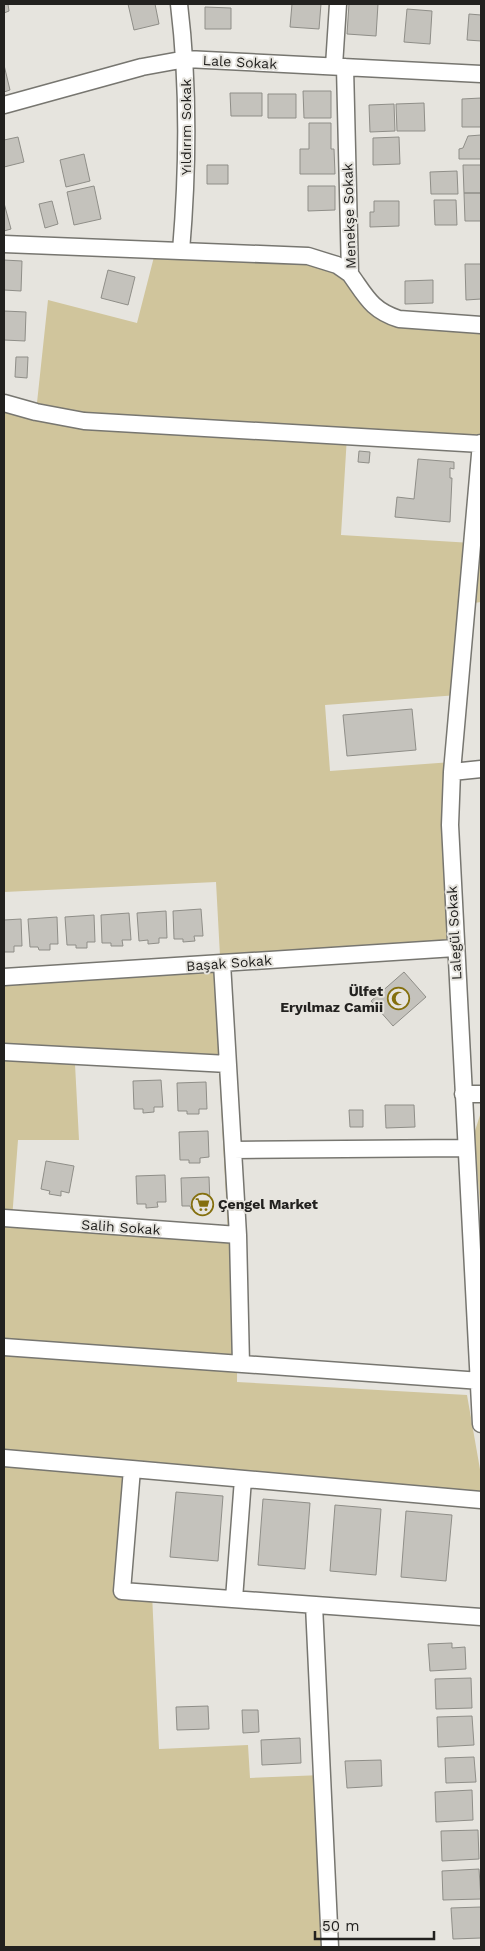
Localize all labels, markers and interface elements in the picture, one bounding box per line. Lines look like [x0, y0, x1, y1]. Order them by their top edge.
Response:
street label: Lale Sokak [202, 52, 278, 72]
street label: Yıldırım Sokak [178, 79, 194, 175]
street label: Menekşe Sokak [339, 163, 359, 269]
street label: Lalegül Sokak [444, 885, 464, 981]
street label: Başak Sokak [186, 952, 272, 974]
place label: Ülfet Eryılmaz Camii [280, 983, 383, 1015]
mosque icon: Ülfet Eryılmaz Camii [387, 987, 411, 1011]
supermarket icon: Çengel Market [190, 1192, 214, 1216]
place label: Çengel Market [218, 1196, 318, 1212]
street label: Salih Sokak [81, 1216, 161, 1238]
scale bar [315, 1908, 434, 1940]
text: 50 m [322, 1917, 359, 1935]

